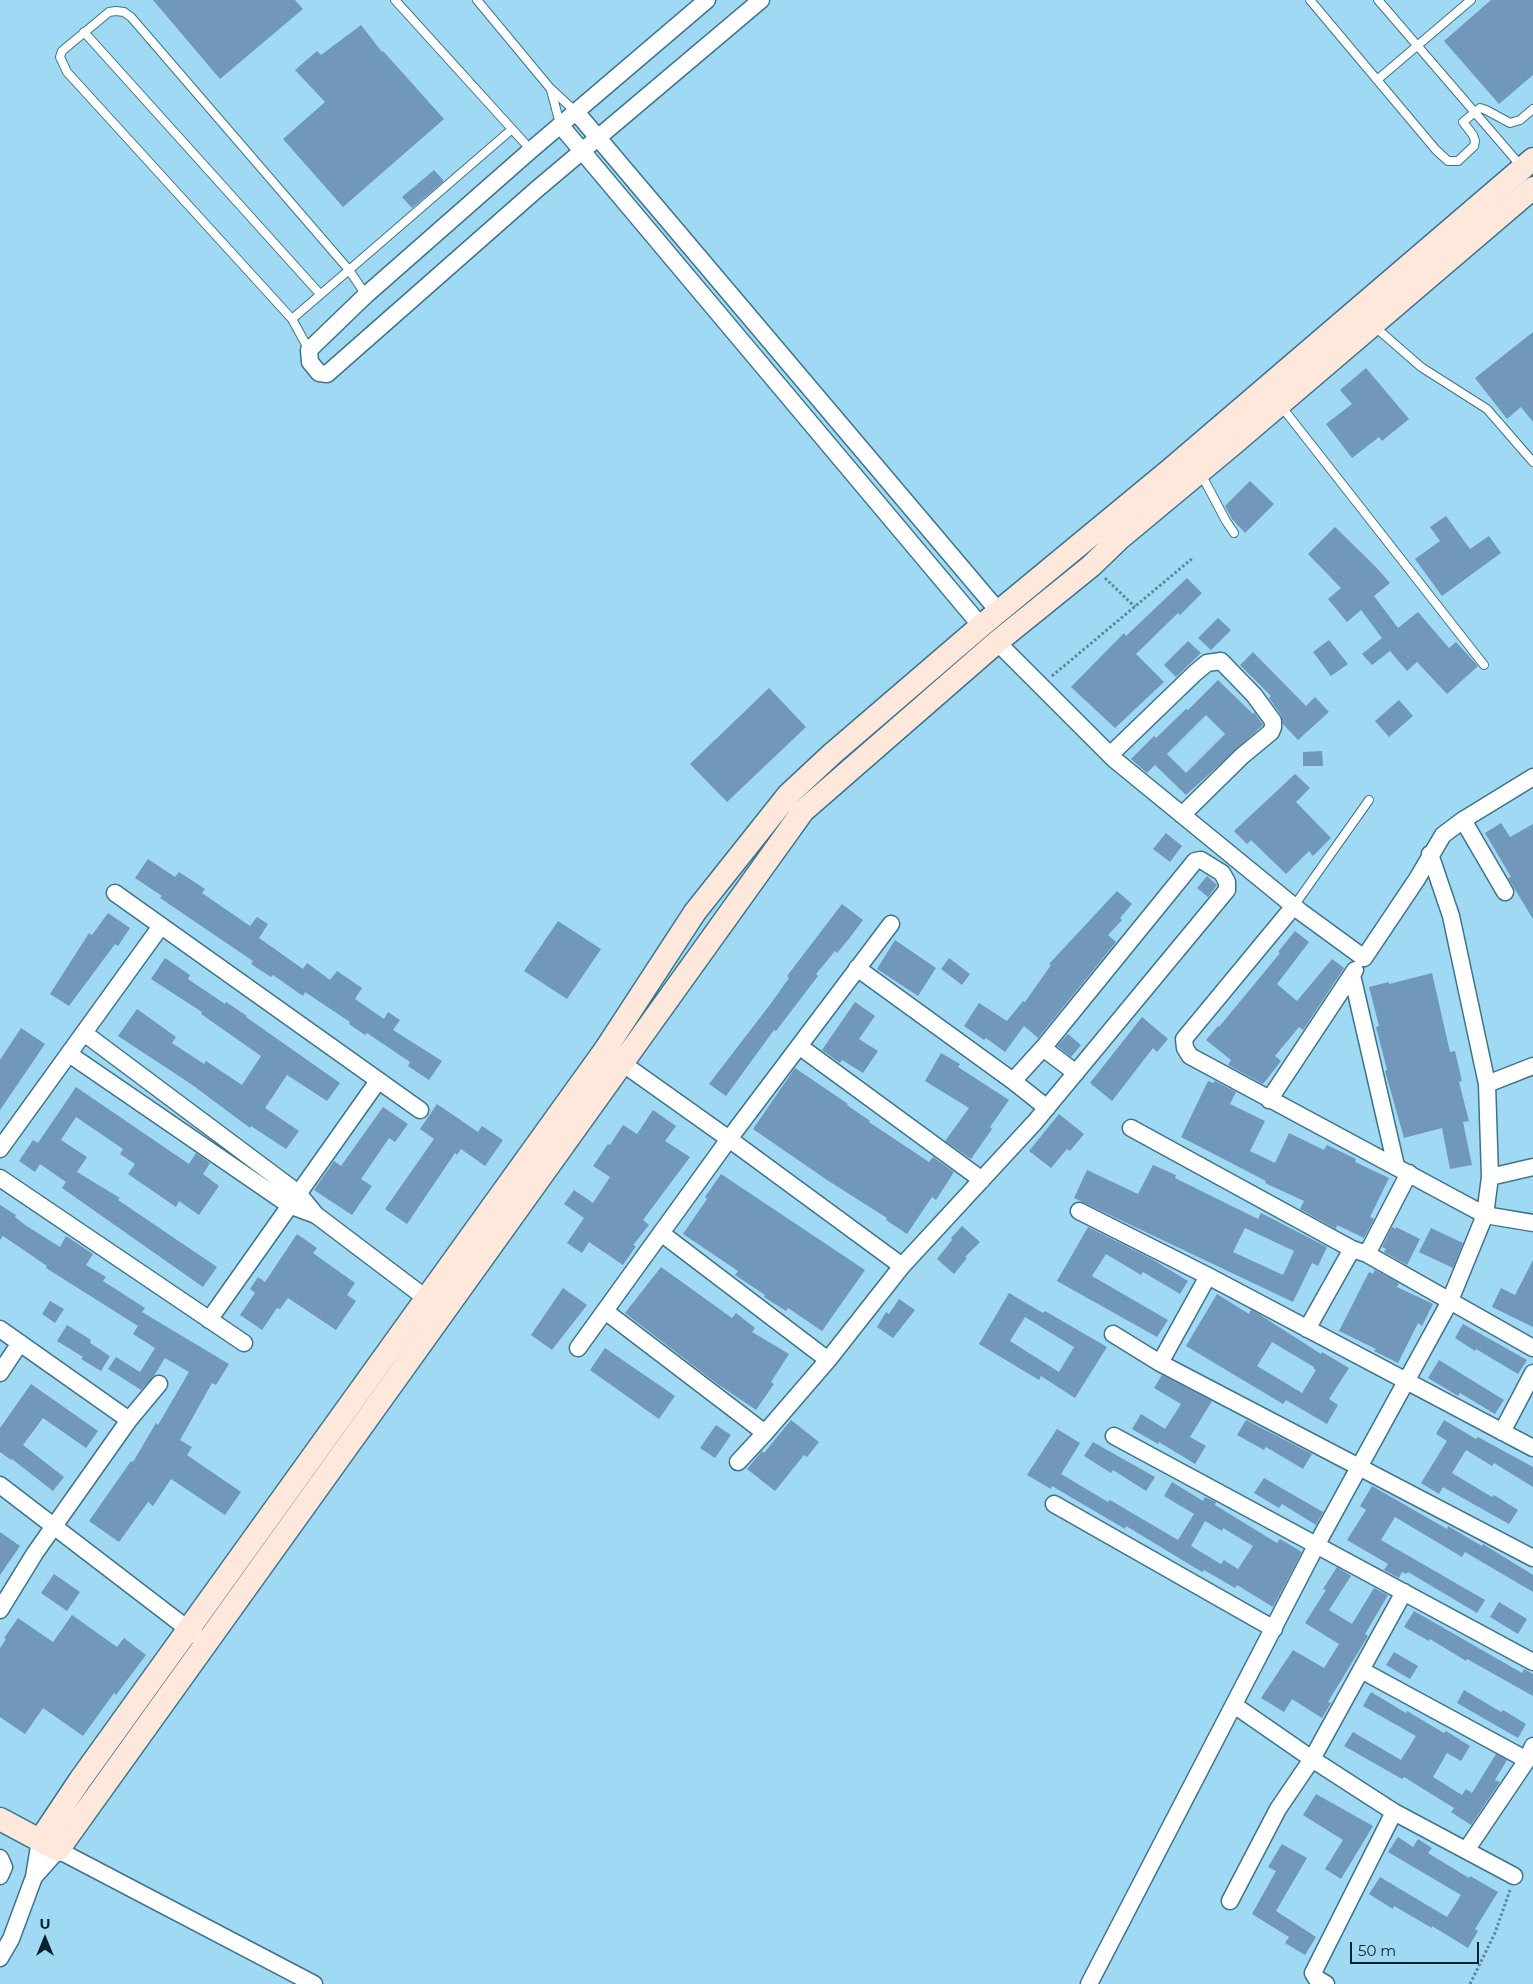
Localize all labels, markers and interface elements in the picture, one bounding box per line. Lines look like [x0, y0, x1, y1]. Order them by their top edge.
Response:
north arrow [20, 1914, 70, 1964]
text: U [39, 1915, 51, 1933]
scale bar [1353, 1932, 1482, 1964]
text: 50 m [1358, 1941, 1396, 1960]

